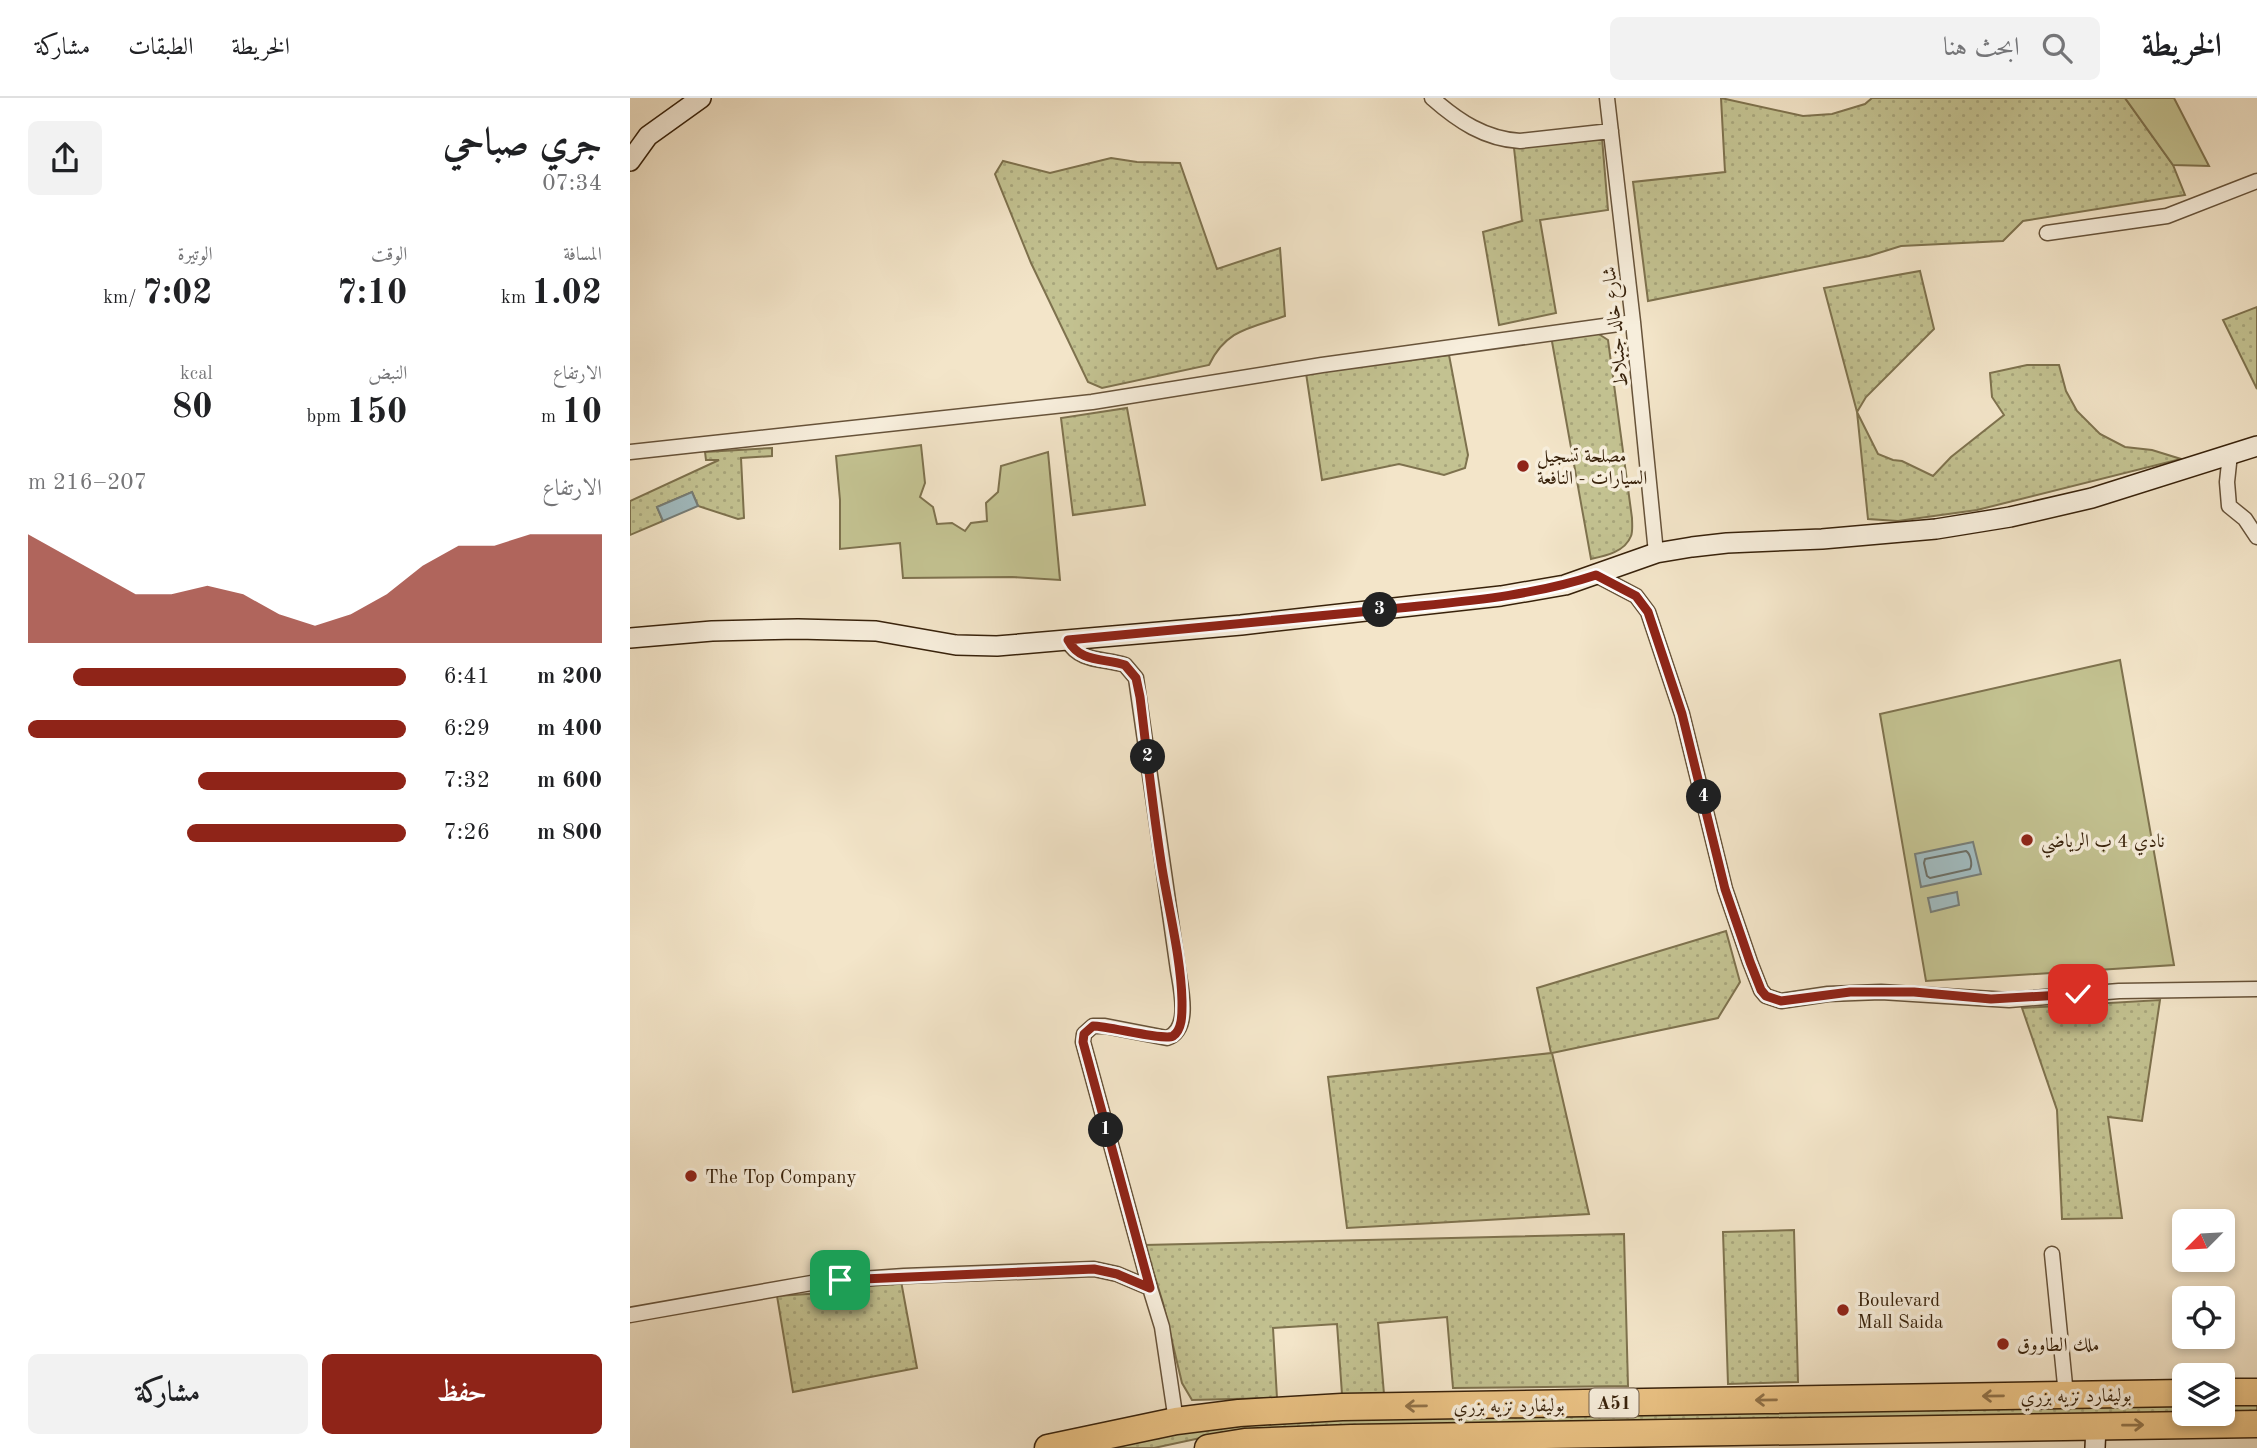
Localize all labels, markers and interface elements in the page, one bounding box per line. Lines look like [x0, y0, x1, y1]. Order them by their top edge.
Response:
search box [1610, 17, 2100, 80]
icon: search [2038, 29, 2076, 67]
text: الخريطة [2142, 31, 2222, 64]
text: ابحث هنا [1943, 35, 2020, 61]
text: مشاركة [35, 36, 90, 60]
text: الطبقات [128, 36, 194, 60]
text: الخريطة [232, 36, 290, 60]
button: share [28, 121, 102, 195]
text: جري صباحي [443, 125, 602, 163]
text: 07:34 [542, 172, 602, 195]
text: الوتيرة [178, 246, 213, 265]
text: الوقت [371, 246, 407, 265]
text: المسافة [563, 246, 602, 265]
street label: شارع خالد جنبلاط [1601, 265, 1636, 388]
text: 7:02 [142, 276, 213, 311]
text: 7:10 [337, 276, 407, 311]
text: 1.02 [531, 276, 602, 311]
text: /km [103, 289, 142, 308]
text: km [501, 289, 531, 308]
text: kcal [180, 365, 213, 384]
text: النبض [368, 365, 407, 384]
text: الارتفاع [553, 365, 602, 384]
text: 80 [172, 390, 213, 425]
text: 150 [346, 395, 407, 430]
text: 10 [561, 395, 602, 430]
text: bpm [306, 408, 346, 427]
text: m [541, 408, 561, 427]
place label: مصلحة تسجيل السيارات - النافعة [1537, 447, 1647, 489]
marker: مصلحة تسجيل السيارات - النافعة [1515, 458, 1531, 474]
text: 207–216 m [28, 471, 147, 494]
text: الارتفاع [542, 477, 602, 500]
pin: 3 [1362, 592, 1398, 628]
text: 3 [1374, 600, 1385, 619]
text: 6:41 [444, 665, 490, 688]
text: 200 m [537, 665, 602, 688]
text: 6:29 [444, 717, 490, 740]
text: 400 m [537, 717, 602, 740]
pin: 2 [1130, 740, 1166, 774]
text: 2 [1142, 747, 1153, 766]
text: 7:32 [444, 769, 490, 792]
text: 600 m [537, 769, 602, 792]
pin: 4 [1686, 780, 1722, 814]
text: 4 [1698, 787, 1709, 806]
text: 7:26 [444, 821, 490, 844]
text: 800 m [537, 821, 602, 844]
place label: نادي 4 ب الرياضي [2041, 831, 2165, 858]
marker: نادي 4 ب الرياضي [2019, 832, 2035, 848]
pin [2048, 964, 2108, 1024]
icon: check [2059, 975, 2097, 1013]
pin: 1 [1088, 1112, 1124, 1148]
text: 1 [1100, 1120, 1111, 1139]
marker: The Top Company [683, 1168, 699, 1184]
place label: The Top Company [705, 1169, 857, 1188]
north arrow [2172, 1209, 2235, 1272]
map controls [2172, 1209, 2235, 1426]
pin [810, 1250, 870, 1310]
icon: arrive [821, 1261, 859, 1299]
button: locate [2172, 1286, 2235, 1349]
place label: Boulevard Mall Saida [1857, 1292, 1944, 1333]
marker: Boulevard Mall Saida [1835, 1302, 1851, 1318]
marker: ملك الطاووق [1995, 1336, 2011, 1352]
place label: ملك الطاووق [2017, 1337, 2099, 1356]
button: مشاركة [28, 1354, 308, 1434]
button: حفظ [322, 1354, 602, 1434]
button: layers [2172, 1363, 2235, 1426]
street label: بوليفارد نزيه بزري [2020, 1387, 2132, 1412]
road number: A51 [1590, 1388, 1639, 1418]
one-way arrow [1982, 1390, 2005, 1403]
one-way arrow [1755, 1394, 1778, 1407]
street label: بوليفارد نزيه بزري [1453, 1397, 1565, 1422]
one-way arrow [1405, 1399, 1428, 1413]
one-way arrow [2121, 1418, 2144, 1432]

